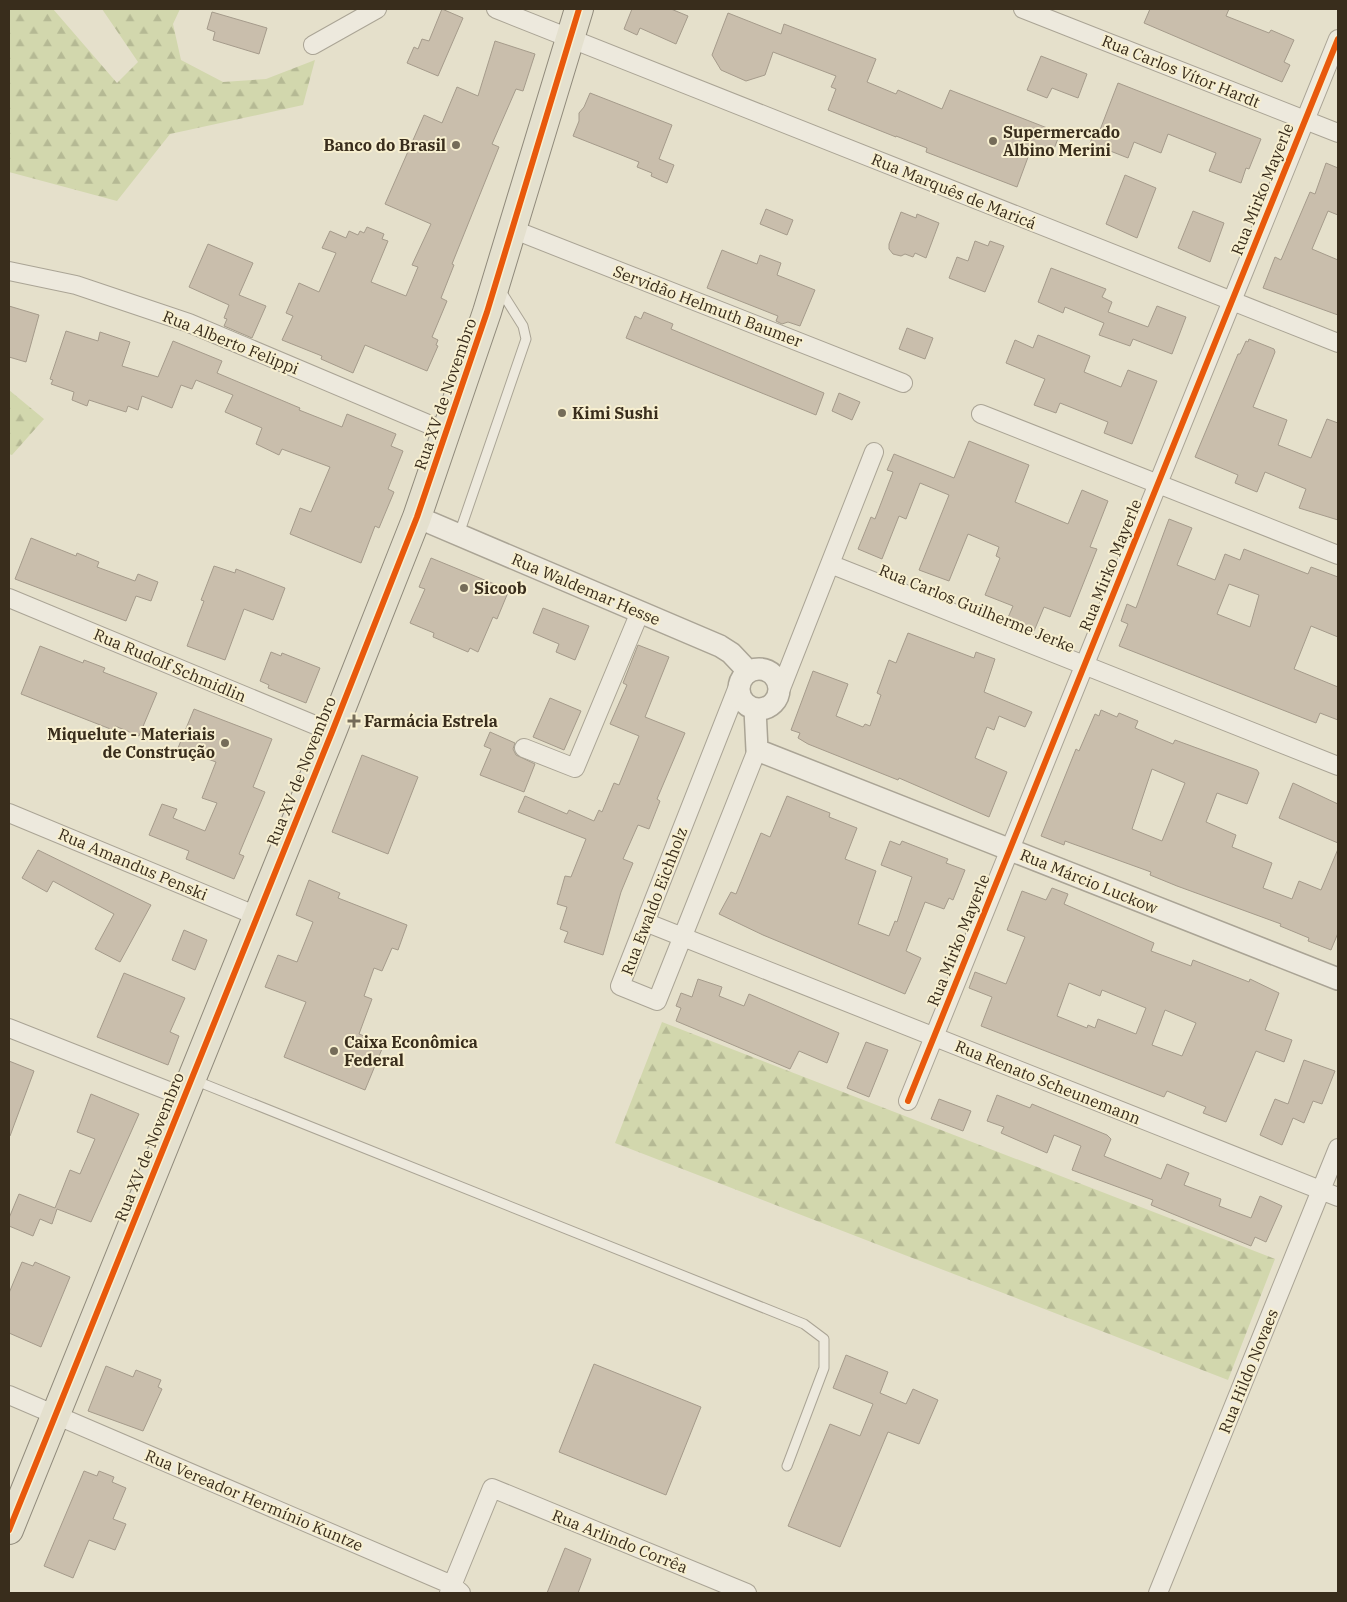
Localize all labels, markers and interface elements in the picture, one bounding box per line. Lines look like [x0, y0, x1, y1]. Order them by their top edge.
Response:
street label: Rua Carlos Vítor Hardt [1099, 30, 1263, 112]
street label: Rua Mirko Mayerle [1226, 120, 1298, 258]
place label: Supermercado Albino Merini [1003, 122, 1120, 160]
place label: Banco do Brasil [323, 135, 446, 155]
marker: Supermercado Albino Merini [987, 135, 999, 147]
marker: Banco do Brasil [450, 139, 462, 151]
street label: Rua Marquês de Maricá [869, 149, 1040, 233]
street label: Servidão Helmuth Baumer [611, 261, 805, 351]
street label: Rua Alberto Felippi [160, 306, 302, 378]
street label: Rua XV de Novembro [410, 315, 480, 473]
place label: Kimi Sushi [572, 403, 659, 423]
marker: Kimi Sushi [556, 407, 568, 419]
street label: Rua Mirko Mayerle [1074, 496, 1146, 634]
street label: Rua Waldemar Hesse [509, 549, 663, 629]
street label: Rua Carlos Guilherme Jerke [876, 560, 1078, 656]
place label: Sicoob [474, 578, 527, 598]
marker: Sicoob [458, 582, 470, 594]
street label: Rua Rudolf Schmidlin [91, 624, 249, 706]
street label: Rua XV de Novembro [262, 693, 340, 849]
place label: Farmácia Estrela [364, 711, 498, 731]
marker: Farmácia Estrela [348, 715, 360, 727]
place label: Miquelute - Materiais de Construção [47, 724, 215, 762]
marker: Miquelute - Materiais de Construção [219, 737, 231, 749]
street label: Rua Amandus Penski [55, 824, 211, 904]
street label: Rua Ewaldo Eichholz [617, 824, 691, 978]
street label: Rua Márcio Luckow [1017, 844, 1161, 918]
street label: Rua Mirko Mayerle [922, 871, 994, 1009]
place label: Caixa Econômica Federal [344, 1032, 478, 1070]
street label: Rua Renato Scheunemann [952, 1036, 1144, 1128]
marker: Caixa Econômica Federal [328, 1045, 340, 1057]
street label: Rua XV de Novembro [110, 1069, 188, 1225]
street label: Rua Hildo Novaes [1214, 1306, 1282, 1436]
street label: Rua Vereador Hermínio Kuntze [142, 1445, 366, 1555]
street label: Rua Arlindo Corrêa [549, 1505, 691, 1577]

